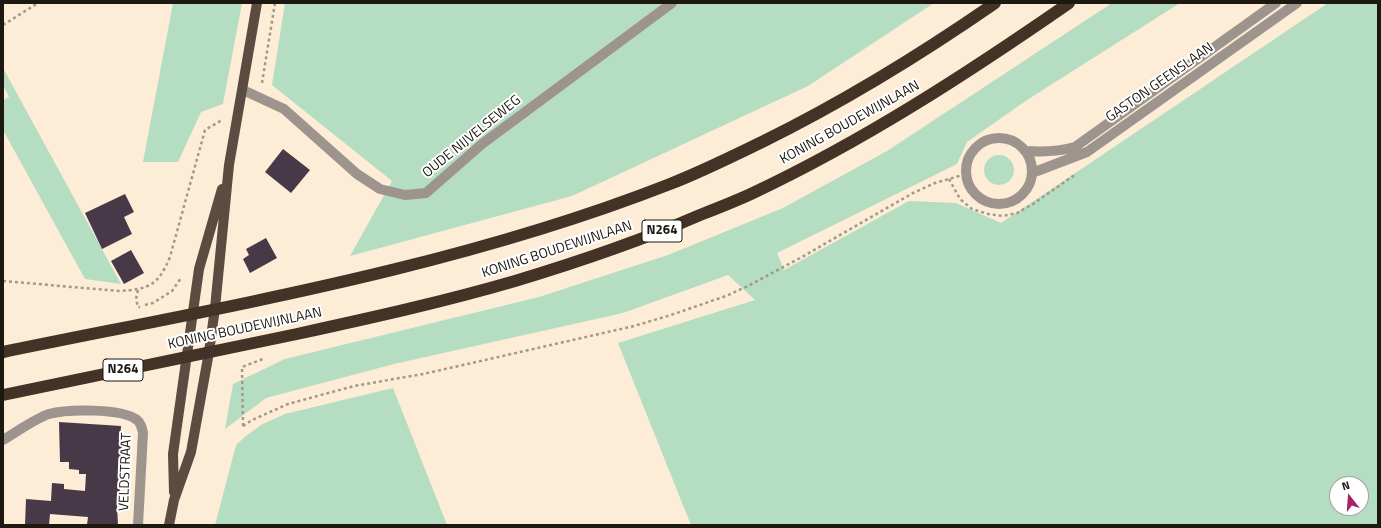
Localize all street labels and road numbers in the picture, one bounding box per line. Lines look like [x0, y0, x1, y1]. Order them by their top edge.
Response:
street label: GASTON GEENSLAAN [1103, 40, 1217, 126]
street label: KONING BOUDEWIJNLAAN [777, 78, 923, 168]
street label: OUDE NIJVELSEWEG [419, 92, 525, 182]
street label: KONING BOUDEWIJNLAAN [480, 218, 634, 282]
road number: N264 [642, 220, 682, 242]
street label: KONING BOUDEWIJNLAAN [167, 304, 323, 354]
road number: N264 [103, 359, 143, 381]
street label: VELDSTRAAT [116, 432, 136, 512]

